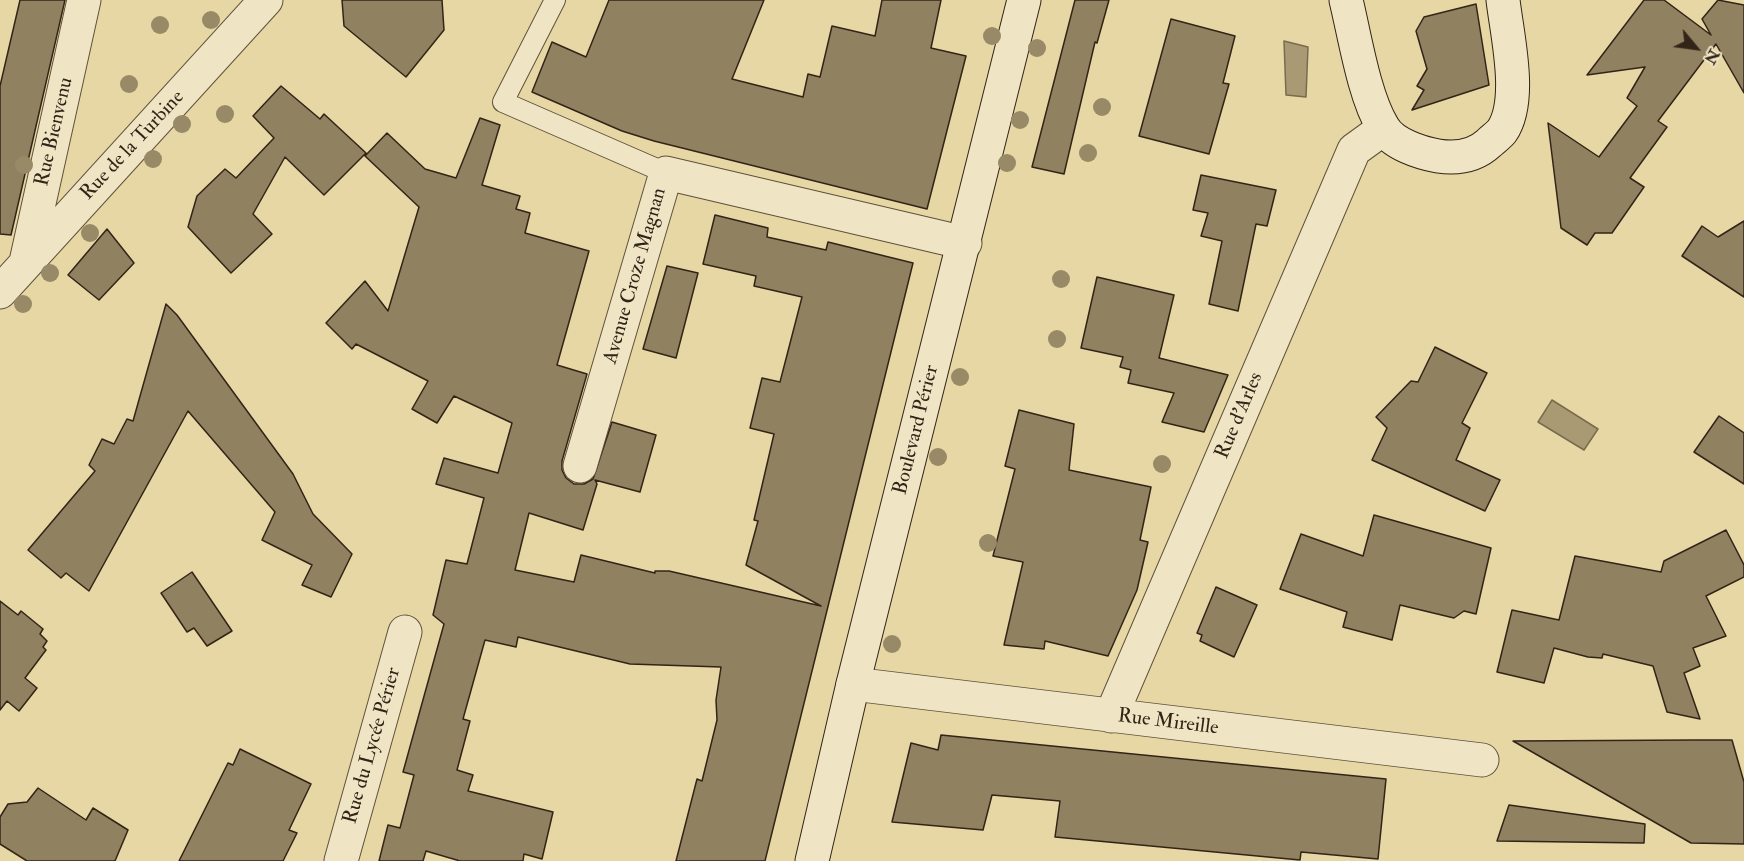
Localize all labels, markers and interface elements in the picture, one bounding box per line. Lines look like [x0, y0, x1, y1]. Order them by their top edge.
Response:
north arrow [1666, 18, 1726, 78]
text: N [1700, 46, 1724, 68]
street label: Rue Bienvenu [31, 75, 79, 189]
street label: Rue de la Turbine [76, 86, 190, 206]
street label: Avenue Croze Magnan [599, 185, 673, 367]
street label: Boulevard Périer [889, 363, 945, 497]
street label: Rue d'Arles [1211, 369, 1269, 463]
street label: Rue du Lycée Périer [339, 665, 407, 827]
street label: Rue Mireille [1116, 705, 1220, 741]

